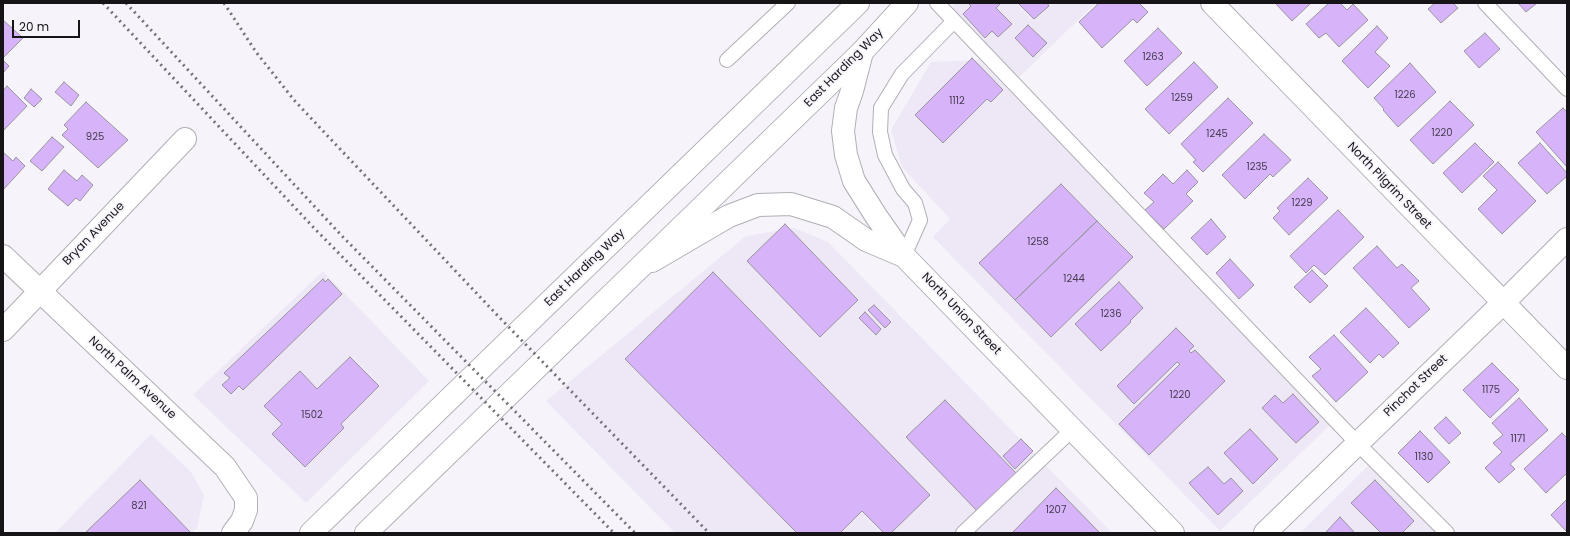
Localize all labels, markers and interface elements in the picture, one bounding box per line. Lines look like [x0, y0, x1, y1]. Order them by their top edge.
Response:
scale bar [14, 12, 82, 38]
text: 20 m [19, 18, 49, 35]
street label: East Harding Way [802, 26, 886, 110]
house number: 1263 [1142, 51, 1164, 63]
house number: 1226 [1394, 89, 1416, 101]
house number: 1259 [1171, 92, 1193, 104]
house number: 1112 [949, 95, 965, 107]
house number: 1220 [1432, 127, 1452, 139]
house number: 1245 [1206, 128, 1228, 140]
house number: 925 [86, 131, 104, 143]
street label: North Pilgrim Street [1344, 140, 1434, 232]
house number: 1235 [1246, 161, 1268, 173]
house number: 1229 [1292, 197, 1312, 209]
street label: Bryan Avenue [60, 199, 128, 269]
street label: East Harding Way [542, 226, 628, 310]
house number: 1258 [1027, 236, 1049, 248]
street label: North Union Street [918, 270, 1004, 358]
house number: 1244 [1063, 273, 1085, 285]
house number: 1236 [1100, 308, 1122, 320]
street label: North Palm Avenue [85, 334, 179, 422]
street label: Pinchot Street [1381, 352, 1451, 420]
house number: 1175 [1482, 384, 1500, 396]
house number: 1220 [1170, 389, 1190, 401]
house number: 1502 [301, 409, 323, 421]
house number: 1171 [1510, 433, 1526, 445]
house number: 1130 [1415, 451, 1433, 463]
house number: 821 [131, 500, 147, 512]
house number: 1207 [1046, 504, 1066, 516]

